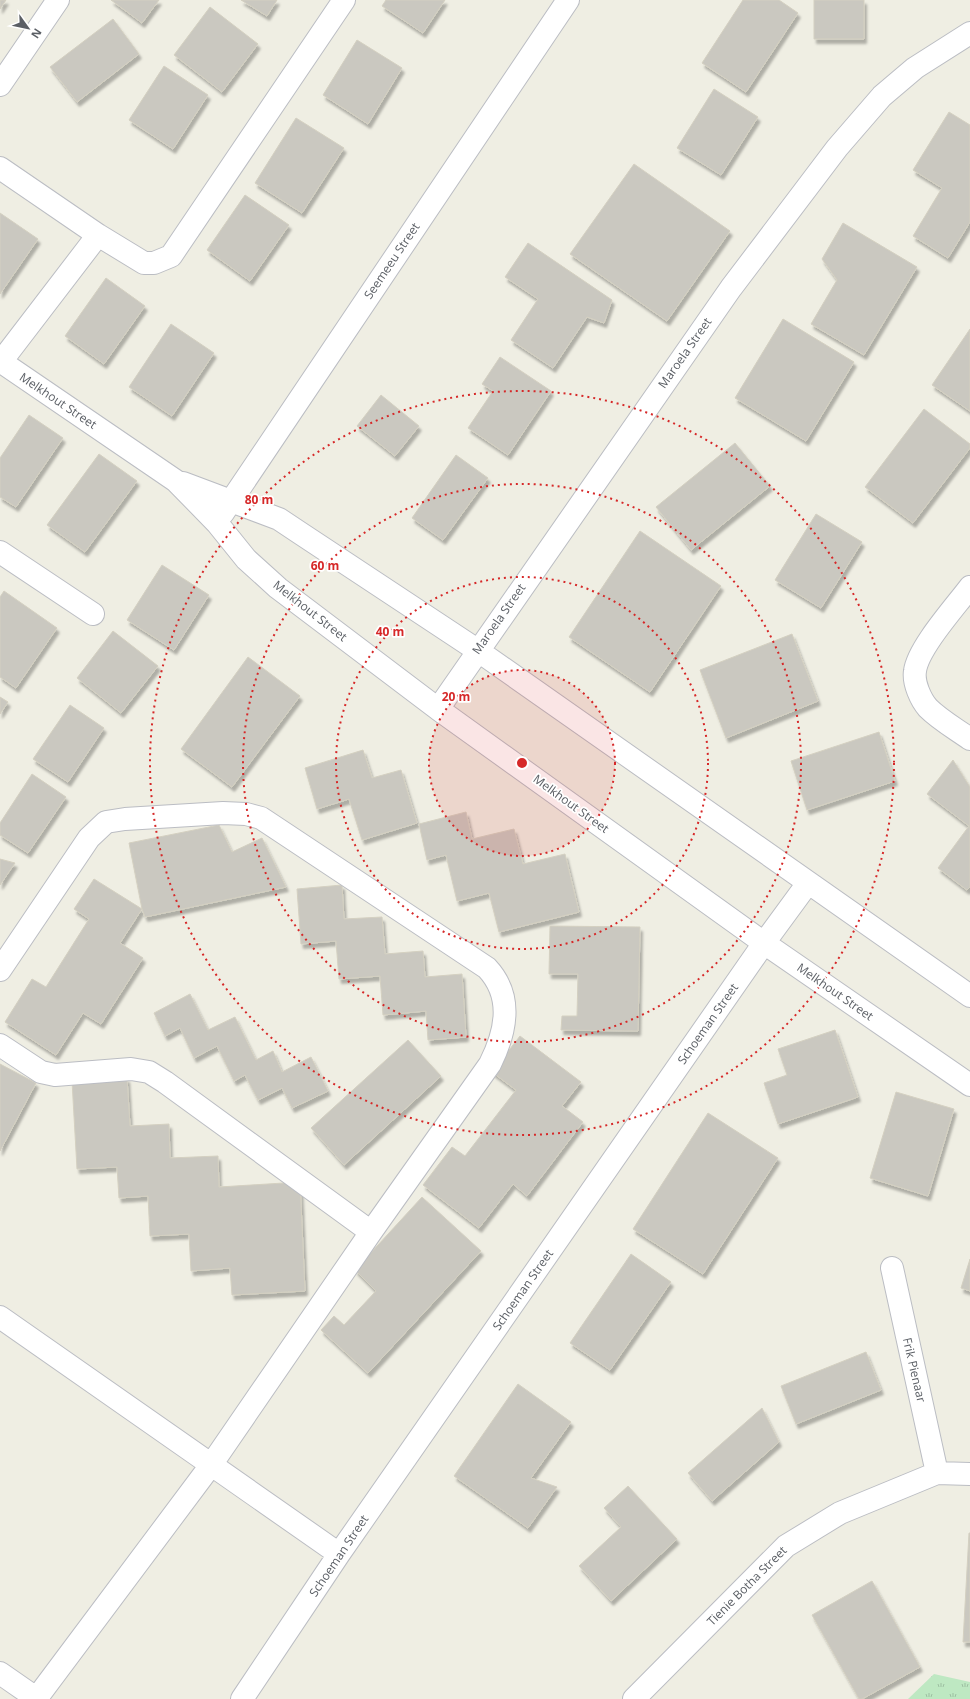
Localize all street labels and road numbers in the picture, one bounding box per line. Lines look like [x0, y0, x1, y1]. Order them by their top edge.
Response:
street label: Seemeeu Street [360, 219, 423, 302]
street label: Maroela Street [654, 314, 715, 391]
street label: Melkhout Street [16, 368, 100, 433]
street label: Melkhout Street [270, 576, 351, 645]
street label: Maroela Street [468, 580, 529, 657]
street label: Melkhout Street [530, 770, 613, 837]
street label: Melkhout Street [794, 959, 877, 1024]
street label: Schoeman Street [673, 980, 742, 1068]
street label: Schoeman Street [488, 1246, 557, 1334]
street label: Frik Pienaar [899, 1336, 930, 1404]
street label: Schoeman Street [305, 1511, 372, 1600]
street label: Tienie Botha Street [703, 1542, 790, 1629]

